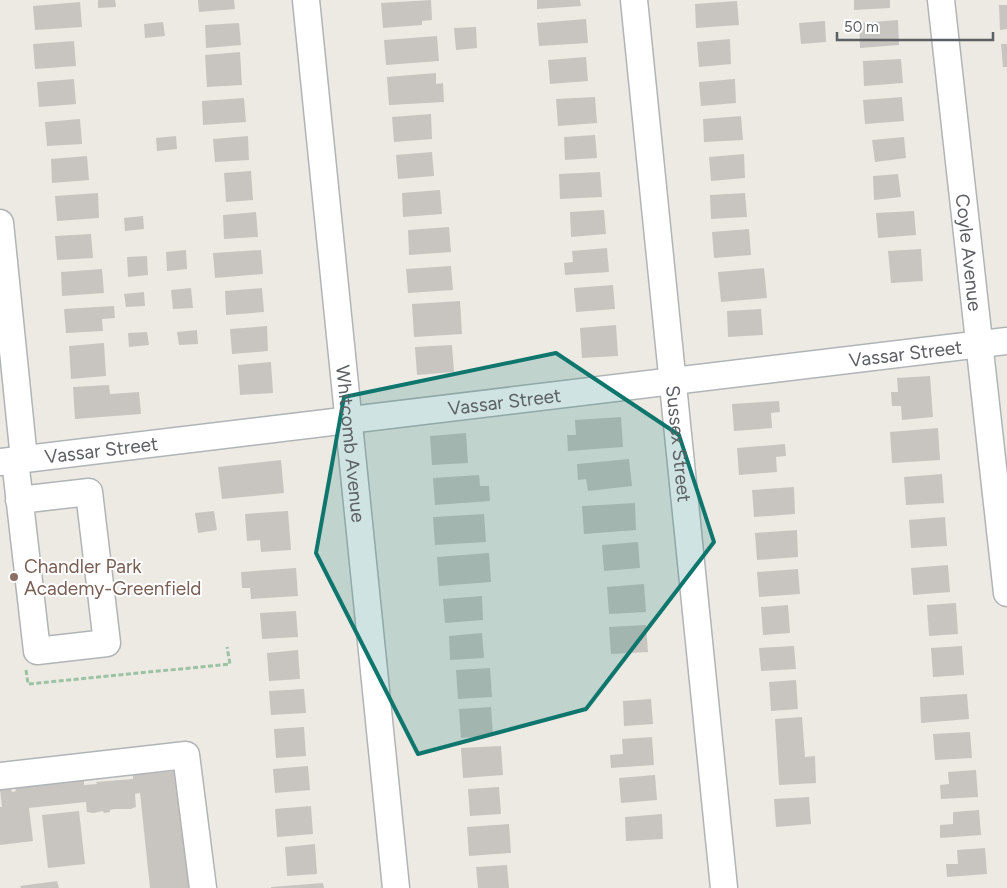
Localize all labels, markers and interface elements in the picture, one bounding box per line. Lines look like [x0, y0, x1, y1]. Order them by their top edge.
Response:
scale bar [837, 10, 993, 42]
text: 50 m [844, 18, 879, 36]
street label: Coyle Avenue [951, 193, 987, 312]
street label: Vassar Street [848, 335, 963, 372]
street label: Whitcomb Avenue [331, 364, 370, 524]
street label: Vassar Street [447, 384, 562, 420]
street label: Sussex Street [661, 384, 696, 503]
street label: Vassar Street [43, 432, 159, 469]
place label: Chandler Park Academy-Greenfield [24, 555, 201, 600]
marker: Chandler Park Academy-Greenfield [8, 571, 20, 583]

